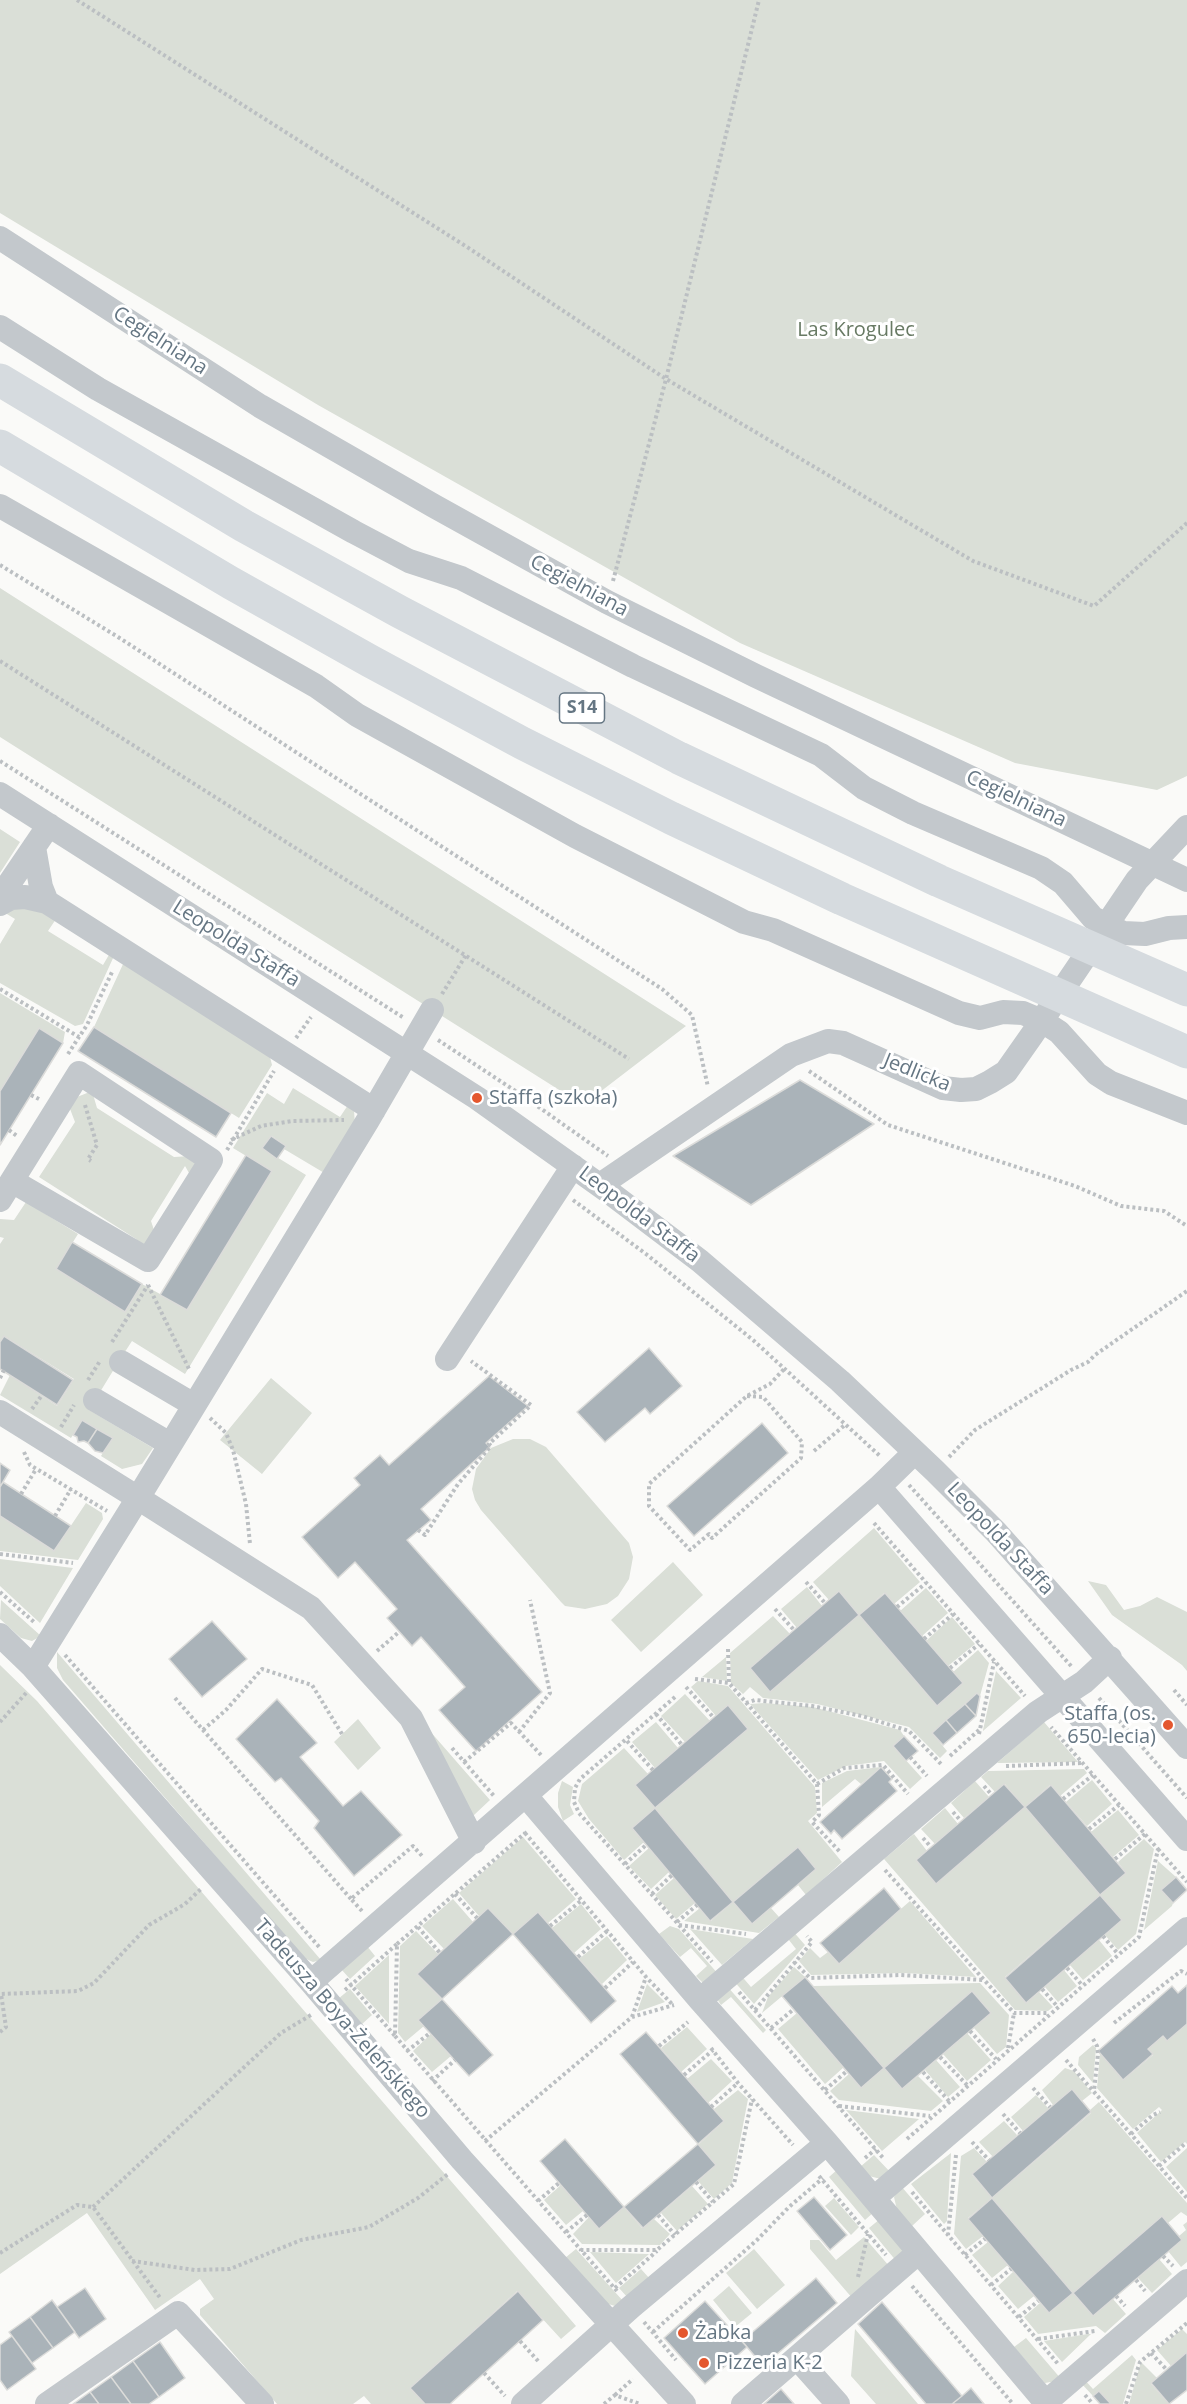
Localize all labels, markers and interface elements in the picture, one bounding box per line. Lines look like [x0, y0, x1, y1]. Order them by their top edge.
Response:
street label: Cegielniana [108, 302, 212, 380]
park label: Las Krogulec [797, 318, 915, 342]
street label: Cegielniana [526, 550, 632, 622]
road number: S14 [560, 693, 604, 723]
street label: Cegielniana [962, 765, 1070, 833]
street label: Leopolda Staffa [168, 895, 304, 993]
street label: Jedlicka [880, 1049, 954, 1097]
place label: Staffa (szkoła) [489, 1086, 617, 1110]
marker: Staffa (szkoła) [470, 1091, 484, 1105]
street label: Leopolda Staffa [574, 1162, 704, 1268]
street label: Leopolda Staffa [942, 1478, 1058, 1600]
place label: Staffa (os. 650-lecia) [1064, 1702, 1156, 1749]
marker: Staffa (os. 650-lecia) [1161, 1718, 1175, 1732]
street label: Tadeusza Boya-Żeleńskiego [249, 1915, 435, 2123]
place label: Żabka [695, 2321, 751, 2345]
marker: Żabka [676, 2326, 690, 2340]
place label: Pizzeria K-2 [716, 2351, 823, 2375]
marker: Pizzeria K-2 [697, 2356, 711, 2370]

